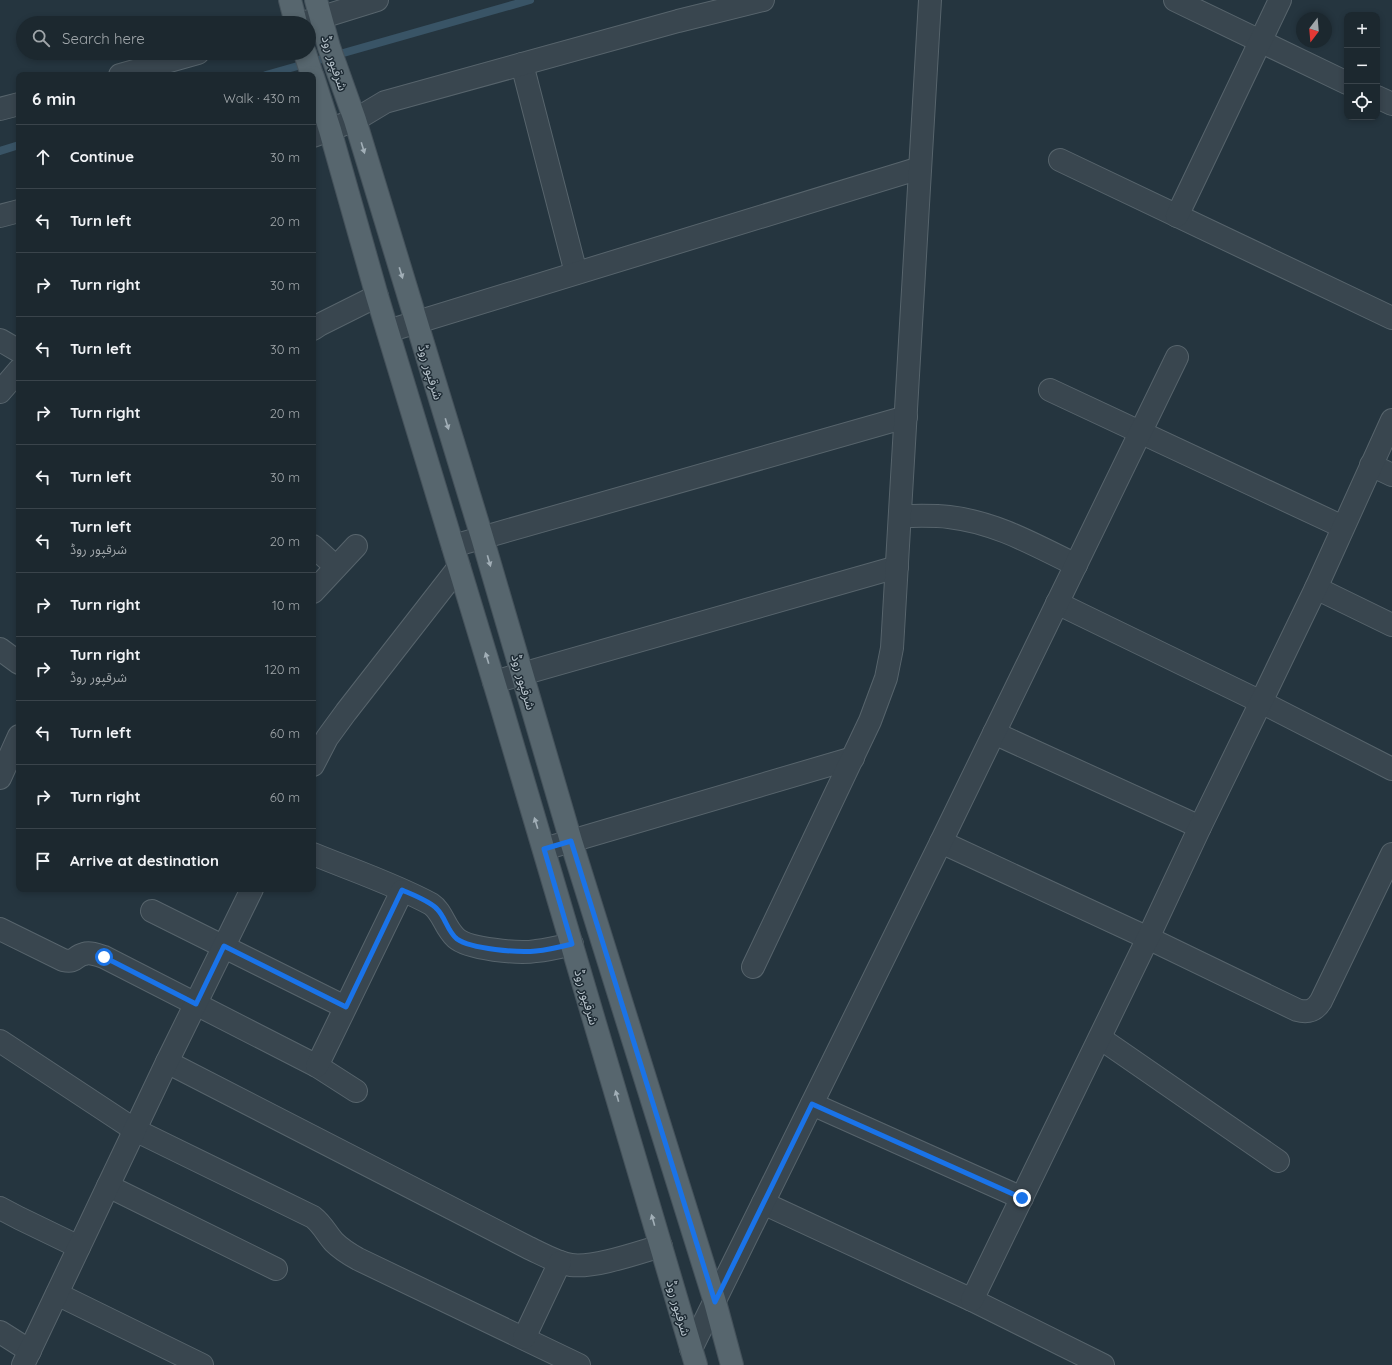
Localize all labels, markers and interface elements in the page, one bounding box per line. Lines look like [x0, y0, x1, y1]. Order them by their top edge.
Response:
north arrow [1296, 12, 1332, 48]
map controls [1344, 12, 1380, 120]
button: + [1344, 12, 1380, 48]
search box [16, 16, 316, 60]
icon: search [30, 27, 52, 49]
text: Search here [62, 29, 145, 48]
street label: شرقپور روڈ [317, 33, 351, 93]
button: − [1344, 48, 1380, 84]
button: locate [1344, 84, 1380, 120]
text: 6 min [32, 88, 76, 109]
text: Walk · 430 m [223, 90, 300, 106]
one-way arrow [360, 142, 366, 154]
icon: ahead [32, 146, 54, 168]
text: Continue [70, 147, 134, 166]
text: 30 m [270, 149, 300, 165]
icon: left [32, 210, 54, 232]
text: Turn left [70, 211, 132, 230]
text: 20 m [270, 213, 300, 229]
one-way arrow [398, 267, 404, 279]
icon: right [32, 274, 54, 296]
text: Turn right [70, 275, 141, 294]
text: 30 m [270, 277, 300, 293]
icon: left [32, 338, 54, 360]
text: Turn left [70, 339, 132, 358]
text: 30 m [270, 341, 300, 357]
street label: شرقپور روڈ [413, 342, 447, 402]
icon: right [32, 402, 54, 424]
text: Turn right [70, 403, 141, 422]
text: 20 m [270, 405, 300, 421]
one-way arrow [444, 418, 450, 430]
icon: left [32, 466, 54, 488]
text: Turn left [70, 467, 132, 486]
text: 30 m [270, 469, 300, 485]
text: Turn left [70, 517, 132, 536]
icon: left [32, 530, 54, 552]
text: 20 m [270, 533, 300, 549]
text: شرقپور روڈ [70, 541, 127, 557]
one-way arrow [486, 556, 492, 568]
icon: right [32, 594, 54, 616]
text: Turn right [70, 595, 141, 614]
text: 10 m [272, 597, 300, 613]
text: Turn right [70, 645, 141, 664]
one-way arrow [484, 652, 490, 664]
street label: شرقپور روڈ [506, 652, 540, 712]
icon: right [32, 658, 54, 680]
text: 120 m [265, 661, 300, 677]
text: شرقپور روڈ [70, 669, 127, 685]
icon: left [32, 722, 54, 744]
text: Turn left [70, 723, 132, 742]
text: 60 m [270, 725, 300, 741]
icon: right [32, 786, 54, 808]
text: Turn right [70, 787, 141, 806]
text: 60 m [270, 789, 300, 805]
one-way arrow [533, 817, 539, 829]
icon: arrive [32, 850, 54, 872]
text: Arrive at destination [70, 851, 219, 870]
route start [95, 948, 113, 966]
street label: شرقپور روڈ [569, 967, 603, 1027]
one-way arrow [614, 1089, 620, 1101]
route end [1013, 1189, 1031, 1207]
one-way arrow [650, 1214, 656, 1226]
street label: شرقپور روڈ [661, 1278, 695, 1338]

